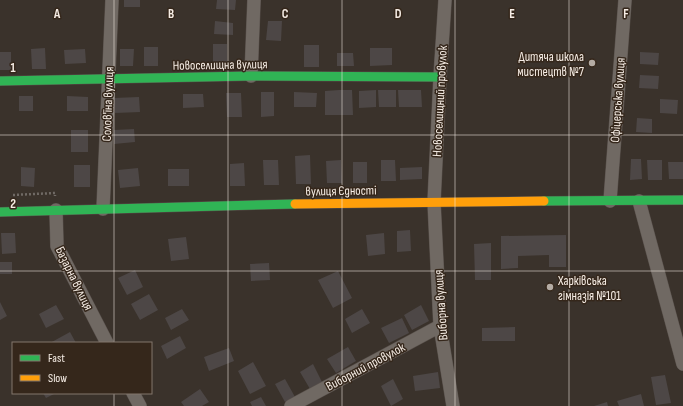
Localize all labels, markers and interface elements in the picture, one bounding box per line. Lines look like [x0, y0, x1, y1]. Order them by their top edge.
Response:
text: A [53, 6, 61, 22]
text: B [168, 6, 174, 22]
text: C [282, 6, 289, 22]
text: D [395, 6, 402, 22]
text: E [509, 6, 515, 22]
text: F [623, 6, 629, 22]
street label: Новоселищний провулок [429, 45, 451, 157]
place label: Дитяча школа мистецтв №7 [517, 49, 585, 80]
street label: Новоселищна вулиця [172, 56, 268, 74]
street label: Офіцерська вулиця [607, 57, 629, 143]
marker: Дитяча школа мистецтв №7 [587, 58, 597, 68]
text: 1 [10, 60, 16, 76]
street label: Солов'їна вулиця [99, 66, 117, 142]
street label: вулиця Єдності [305, 182, 377, 200]
text: 2 [10, 196, 16, 212]
street label: Базарна вулиця [52, 244, 96, 313]
street label: Виборна вулиця [431, 269, 451, 341]
place label: Харківська гімназія №101 [557, 273, 621, 304]
marker: Харківська гімназія №101 [545, 282, 555, 292]
street label: Виборний провулок [323, 339, 408, 394]
legend [12, 342, 152, 394]
text: Fast [48, 351, 65, 366]
text: Slow [48, 371, 67, 386]

